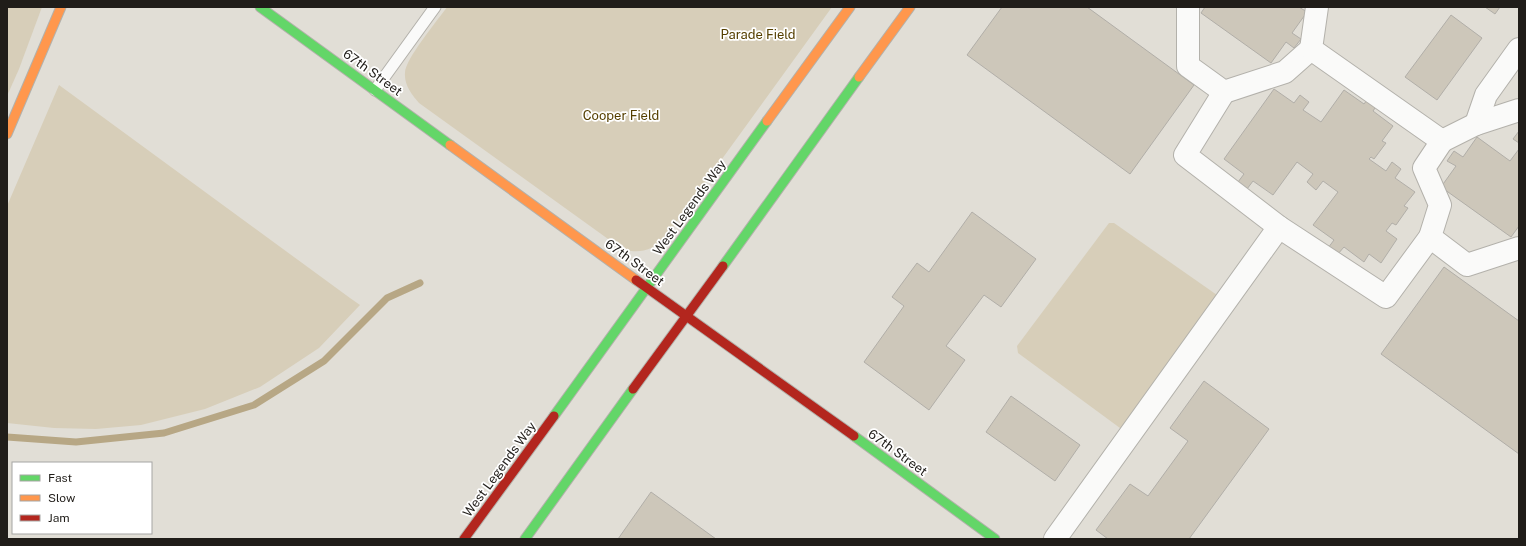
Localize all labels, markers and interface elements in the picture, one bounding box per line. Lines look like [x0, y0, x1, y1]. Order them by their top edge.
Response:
park label: Parade Field [720, 27, 796, 42]
street label: 67th Street [340, 46, 405, 99]
park label: Cooper Field [583, 108, 659, 123]
street label: West Legends Way [650, 157, 729, 258]
street label: 67th Street [602, 236, 667, 289]
street label: West Legends Way [460, 419, 539, 520]
street label: 67th Street [865, 426, 930, 479]
legend [12, 462, 152, 534]
text: Fast [48, 471, 73, 485]
text: Slow [48, 491, 76, 505]
text: Jam [48, 511, 70, 525]

